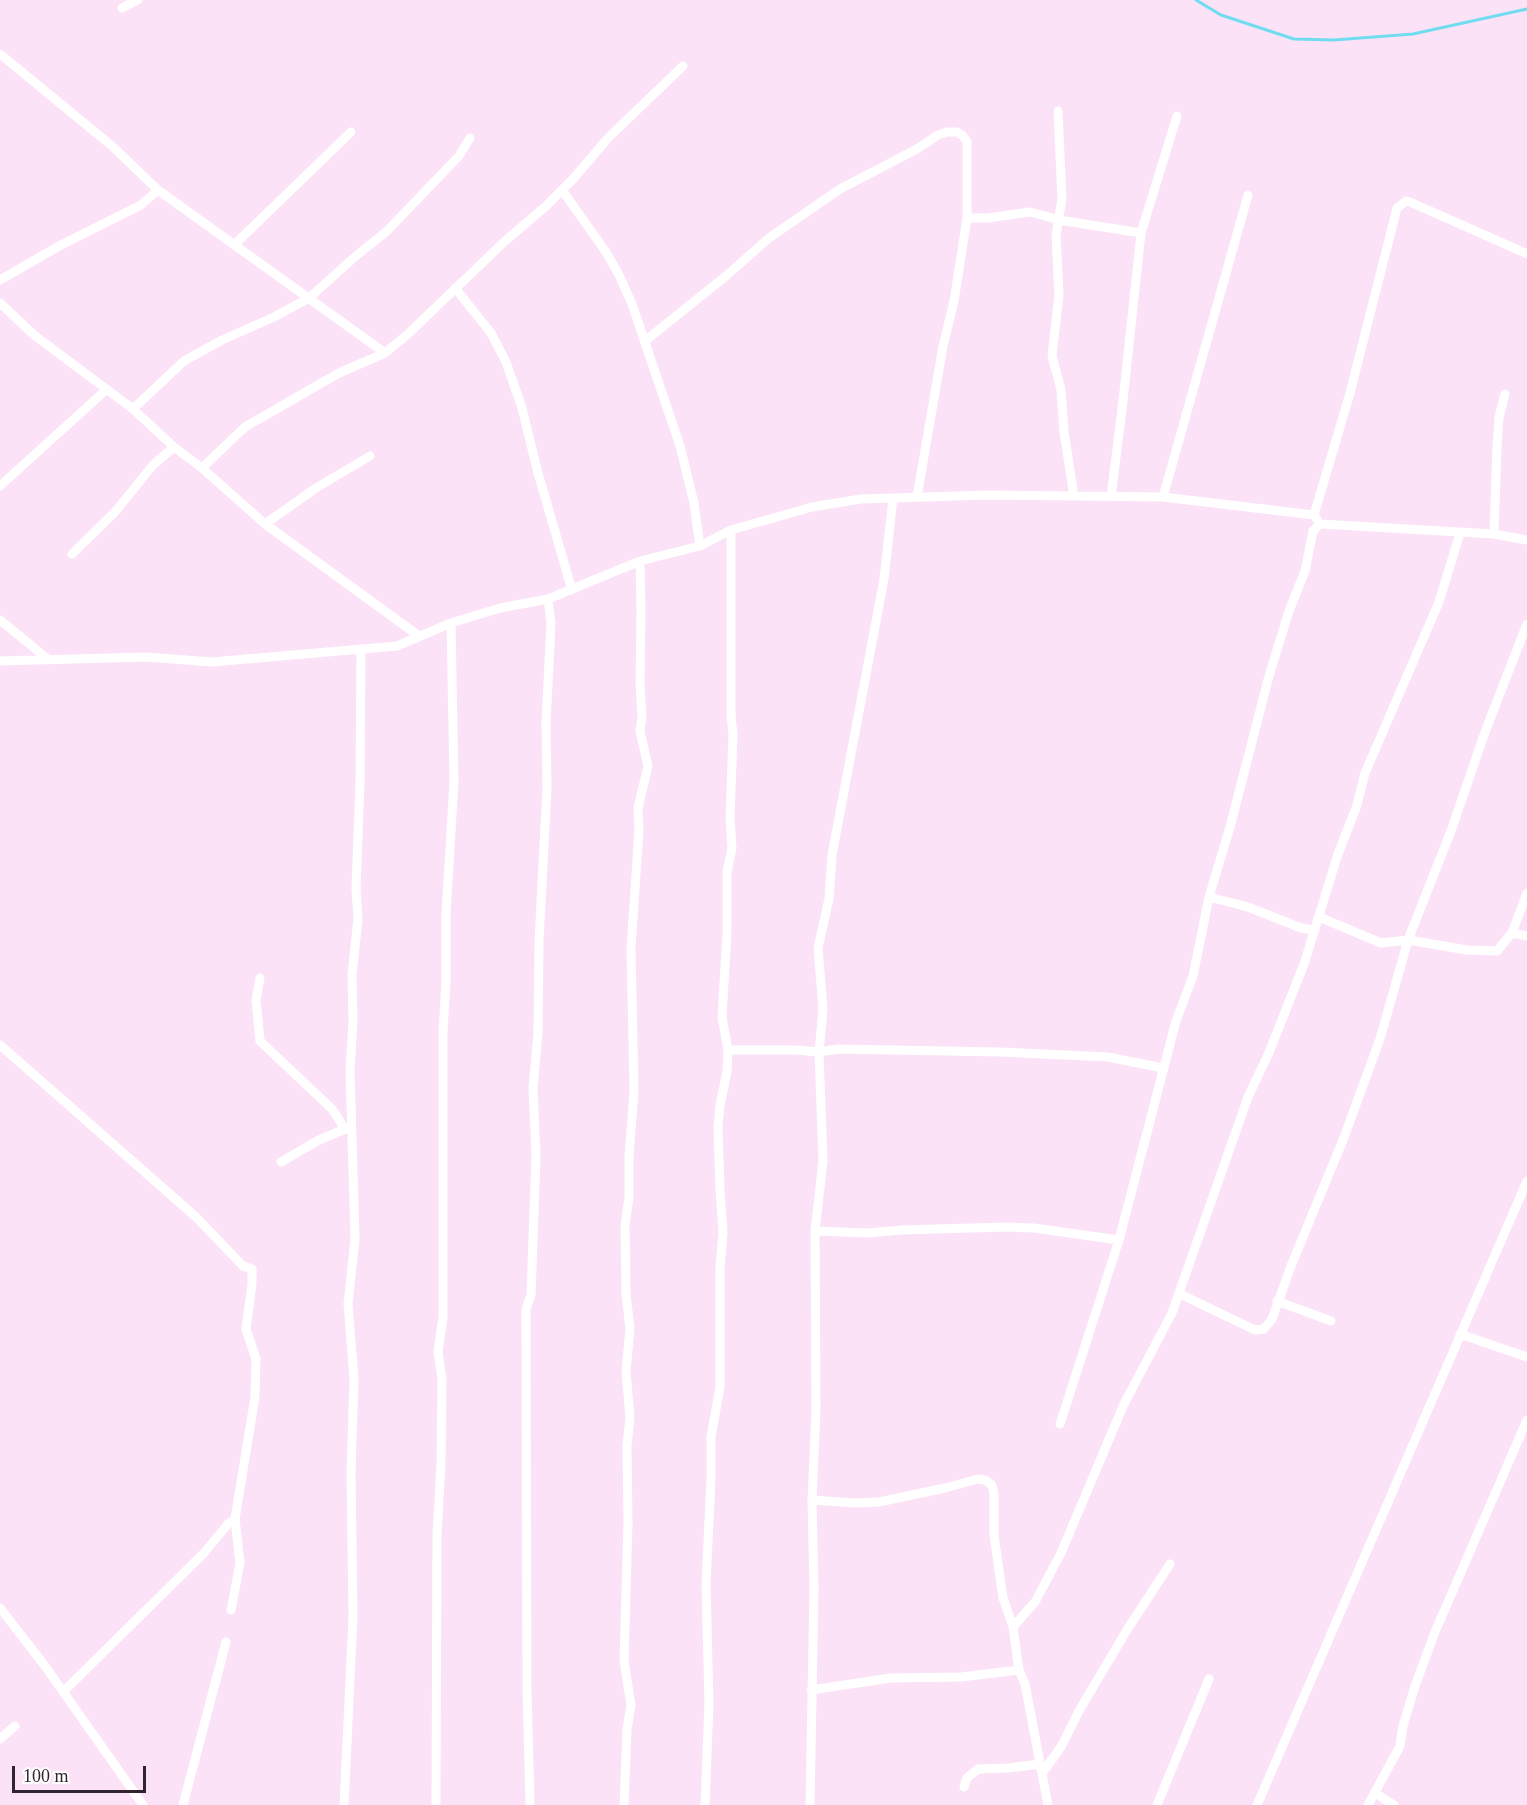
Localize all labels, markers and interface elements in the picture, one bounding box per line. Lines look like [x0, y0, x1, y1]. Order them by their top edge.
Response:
scale bar [15, 1754, 148, 1792]
text: 100 m [23, 1766, 69, 1786]

